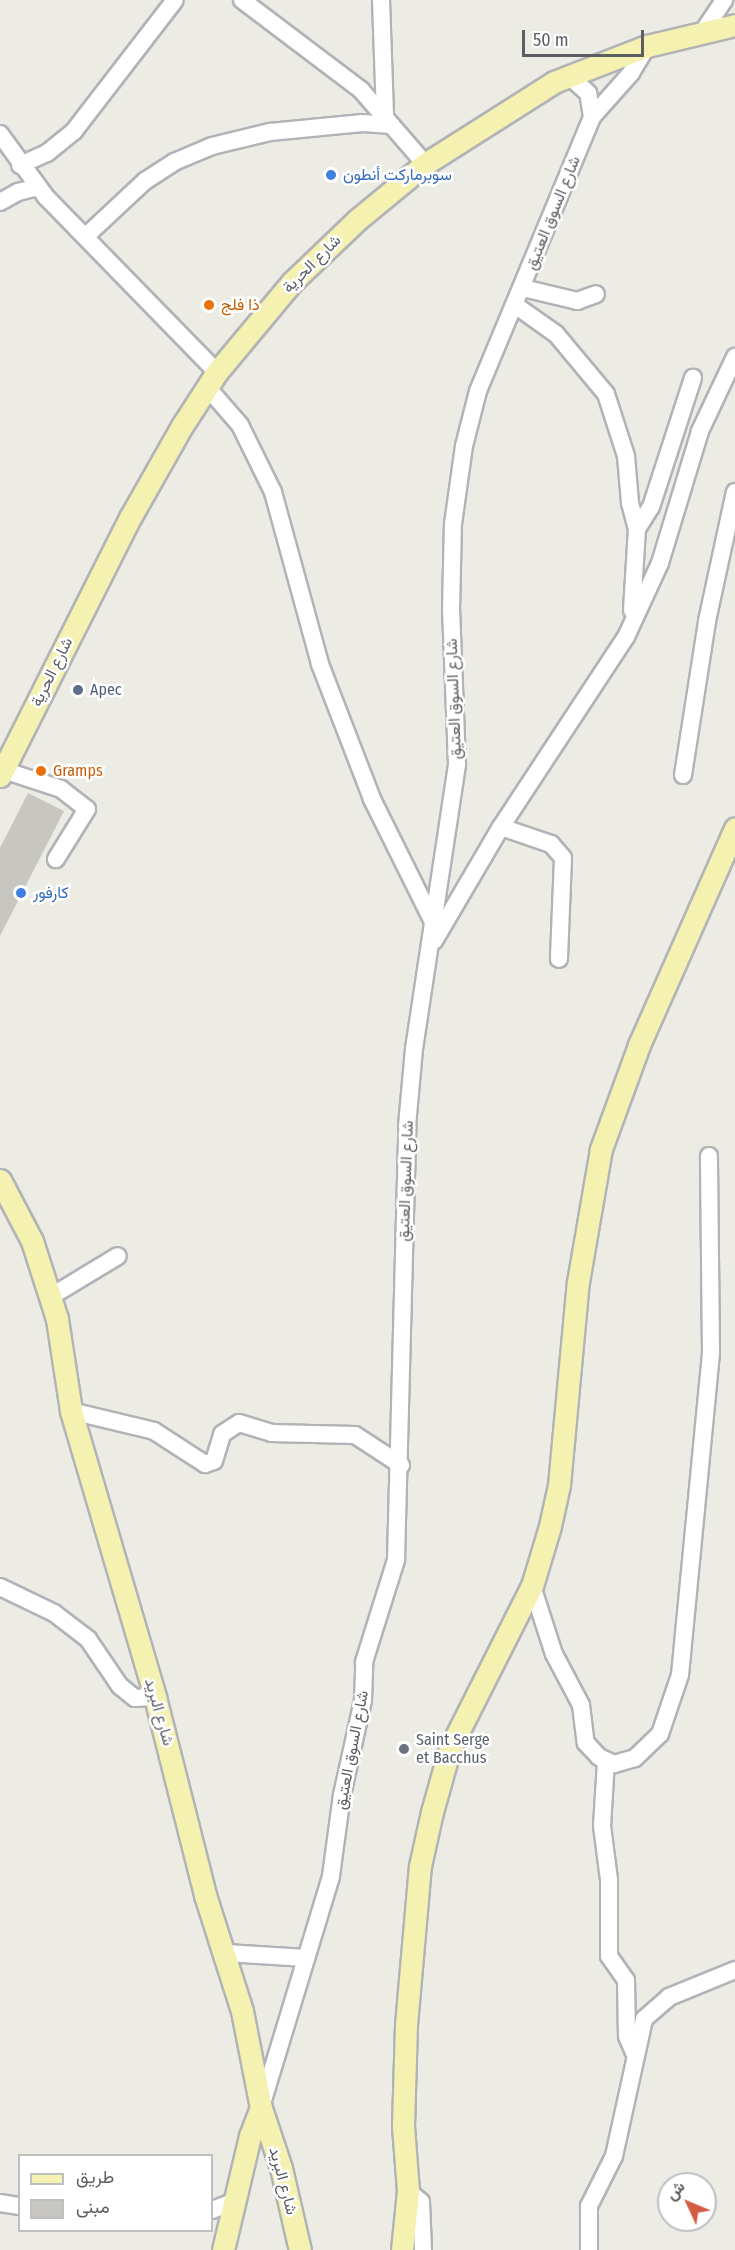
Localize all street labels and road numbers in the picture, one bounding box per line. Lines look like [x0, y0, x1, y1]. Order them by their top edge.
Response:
street label: شارع السوق العتيق [521, 153, 585, 273]
street label: شارع الحرية [279, 231, 345, 297]
street label: شارع الحرية [27, 634, 77, 710]
street label: شارع السوق العتيق [442, 638, 466, 760]
street label: شارع السوق العتيق [394, 1120, 418, 1242]
street label: شارع البريد [140, 1676, 178, 1748]
street label: شارع السوق العتيق [331, 1689, 373, 1811]
street label: شارع البريد [265, 2145, 301, 2217]

